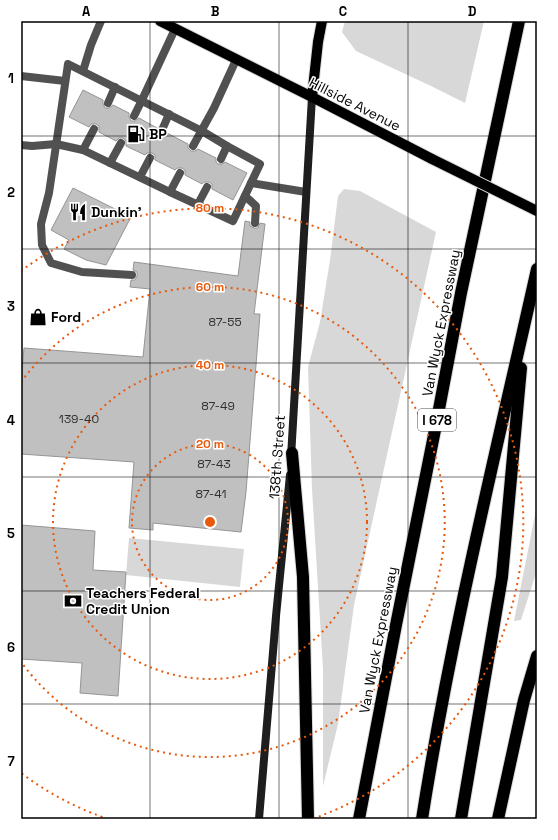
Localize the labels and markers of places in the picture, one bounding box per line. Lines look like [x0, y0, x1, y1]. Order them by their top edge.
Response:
fuel station icon: BP [126, 124, 146, 144]
place label: BP [149, 125, 167, 143]
restaurant icon: Dunkin' [68, 202, 88, 222]
place label: Dunkin' [91, 203, 142, 221]
shop icon: Ford [28, 307, 48, 327]
place label: Ford [51, 308, 81, 326]
centre of rings [203, 515, 217, 529]
place label: Teachers Federal Credit Union [86, 584, 200, 618]
bank icon: Teachers Federal Credit Union [63, 591, 83, 611]

